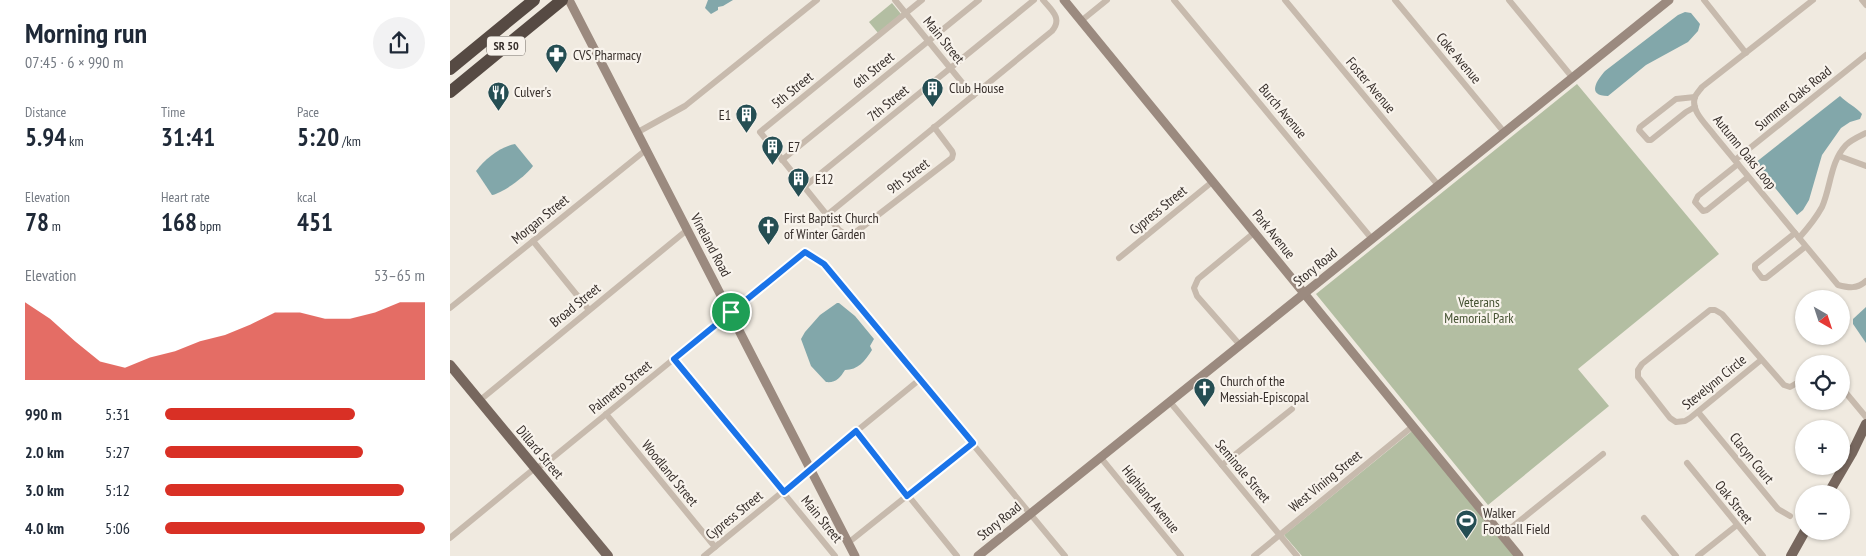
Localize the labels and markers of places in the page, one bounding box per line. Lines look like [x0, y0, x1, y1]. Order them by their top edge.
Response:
pharmacy icon: CVS Pharmacy [545, 43, 569, 74]
place label: CVS Pharmacy [573, 46, 642, 64]
building icon: Club House [921, 76, 945, 107]
place label: Club House [949, 79, 1004, 97]
restaurant icon: Culver's [486, 80, 510, 111]
place label: Culver's [514, 83, 551, 101]
building icon: E1 [735, 103, 759, 134]
place label: E1 [719, 106, 731, 124]
building icon: E7 [760, 135, 784, 166]
place label: E7 [788, 138, 800, 156]
building icon: E12 [787, 167, 811, 198]
place label: E12 [815, 170, 834, 188]
place label: First Baptist Church of Winter Garden [784, 209, 879, 243]
church icon: First Baptist Church of Winter Garden [756, 214, 780, 245]
pin [710, 291, 752, 333]
place label: Church of the Messiah-Episcopal [1220, 372, 1309, 406]
church icon: Church of the Messiah-Episcopal [1192, 377, 1216, 408]
place label: Walker Football Field [1483, 504, 1550, 538]
sports icon: Walker Football Field [1455, 509, 1479, 540]

